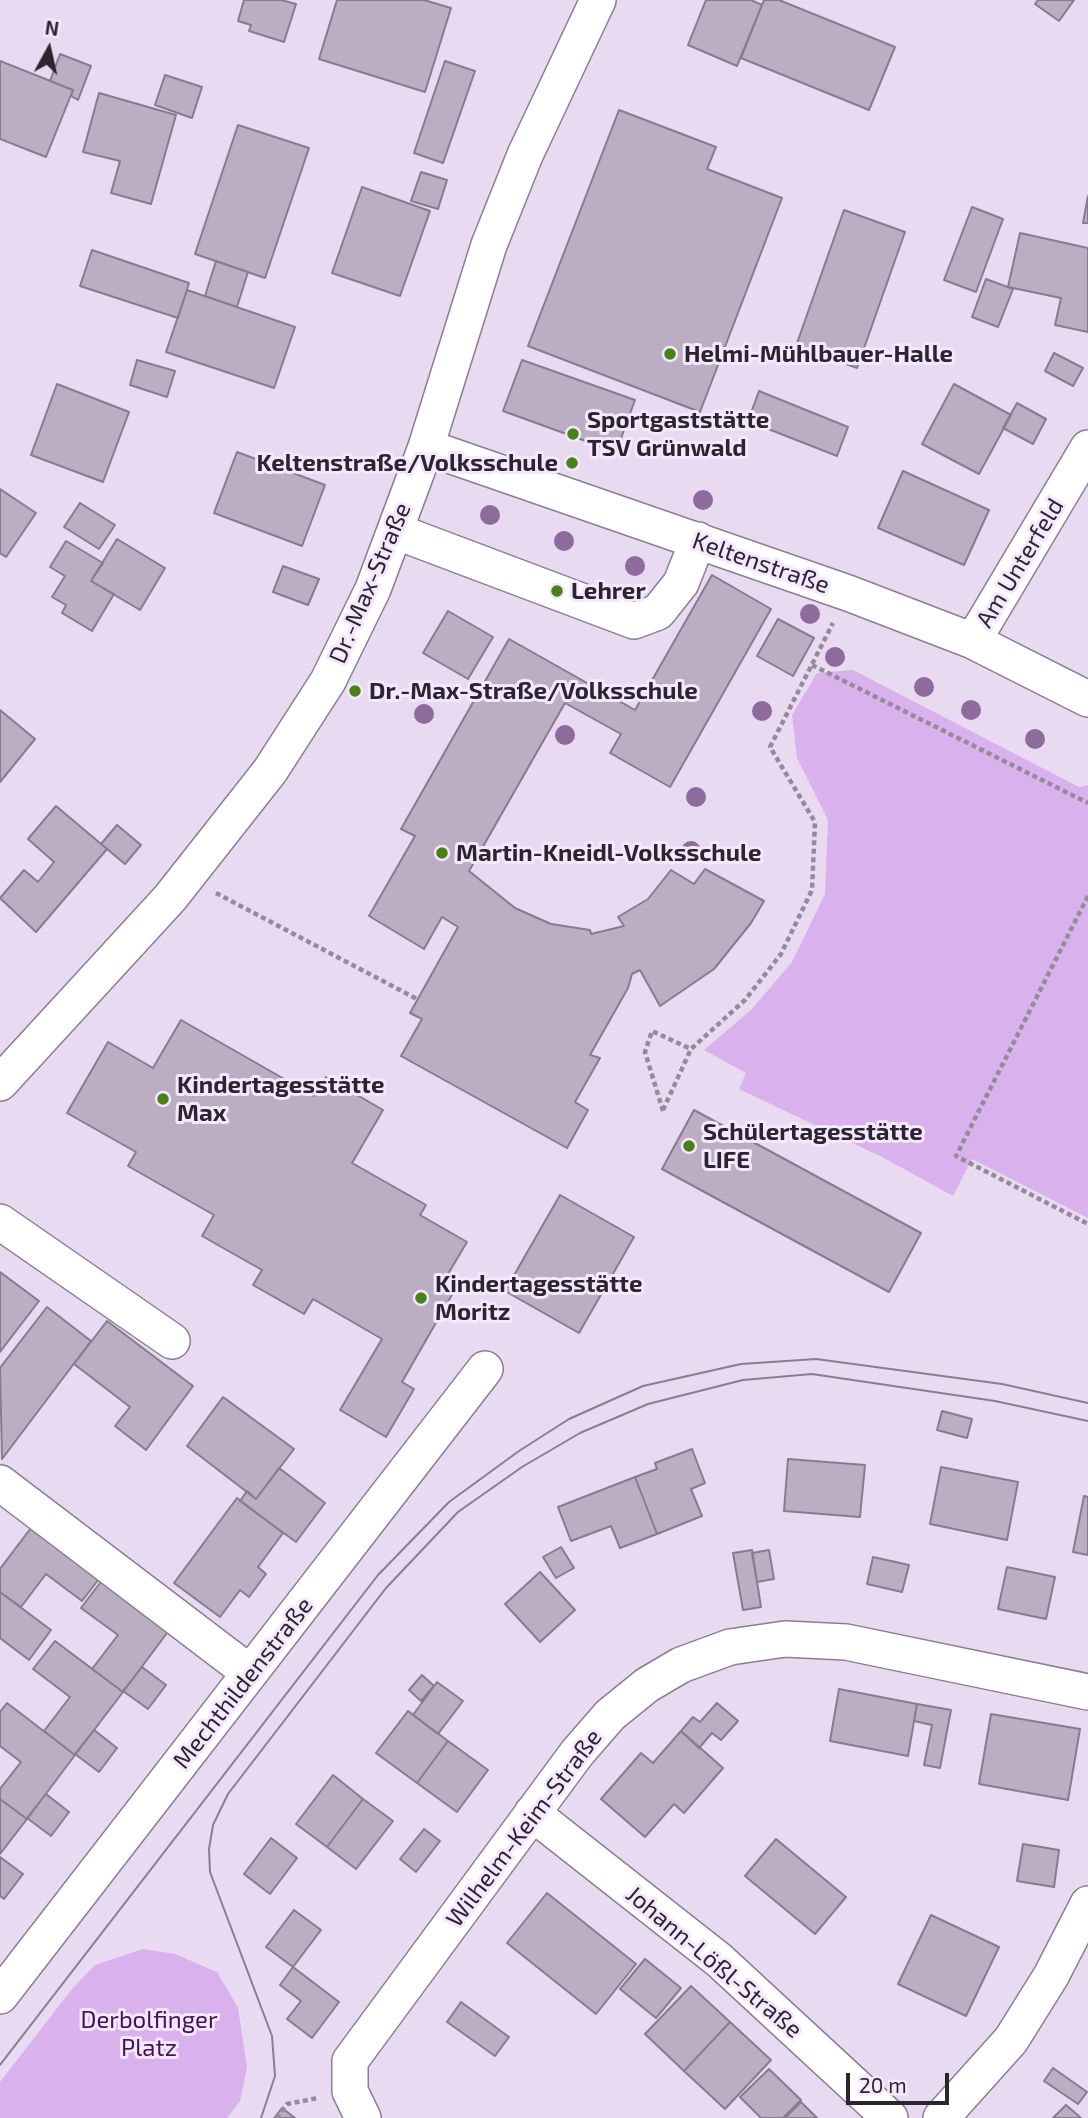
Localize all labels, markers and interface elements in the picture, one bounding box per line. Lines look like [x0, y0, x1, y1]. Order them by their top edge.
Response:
north arrow [14, 14, 84, 84]
text: N [44, 15, 60, 40]
place label: Helmi-Mühlbauer-Halle [684, 340, 953, 368]
marker: Helmi-Mühlbauer-Halle [662, 346, 678, 362]
place label: Sportgaststätte TSV Grünwald [587, 406, 769, 462]
marker: Sportgaststätte TSV Grünwald [565, 426, 581, 442]
place label: Keltenstraße/Volksschule [256, 449, 558, 477]
marker: Keltenstraße/Volksschule [564, 455, 580, 471]
street label: Am Unterfeld [970, 493, 1070, 633]
street label: Dr.-Max-Straße [323, 498, 417, 668]
street label: Keltenstraße [689, 526, 833, 600]
place label: Lehrer [571, 577, 646, 605]
marker: Lehrer [549, 583, 565, 599]
place label: Dr.-Max-Straße/Volksschule [369, 677, 698, 705]
marker: Dr.-Max-Straße/Volksschule [347, 683, 363, 699]
place label: Martin-Kneidl-Volksschule [456, 839, 761, 867]
marker: Martin-Kneidl-Volksschule [434, 845, 450, 861]
place label: Kindertagesstätte Max [177, 1071, 384, 1127]
marker: Kindertagesstätte Max [155, 1091, 171, 1107]
place label: Schülertagesstätte LIFE [703, 1118, 923, 1174]
marker: Schülertagesstätte LIFE [681, 1138, 697, 1154]
place label: Kindertagesstätte Moritz [435, 1270, 642, 1326]
marker: Kindertagesstätte Moritz [413, 1290, 429, 1306]
street label: Mechthildenstraße [167, 1592, 319, 1774]
street label: Wilhelm-Keim-Straße [440, 1723, 608, 1933]
street label: Johann-Lößl-Straße [620, 1880, 808, 2044]
park label: Derbolfinger Platz [80, 2006, 218, 2062]
scale bar [850, 2058, 953, 2102]
text: 20 m [859, 2072, 907, 2097]

